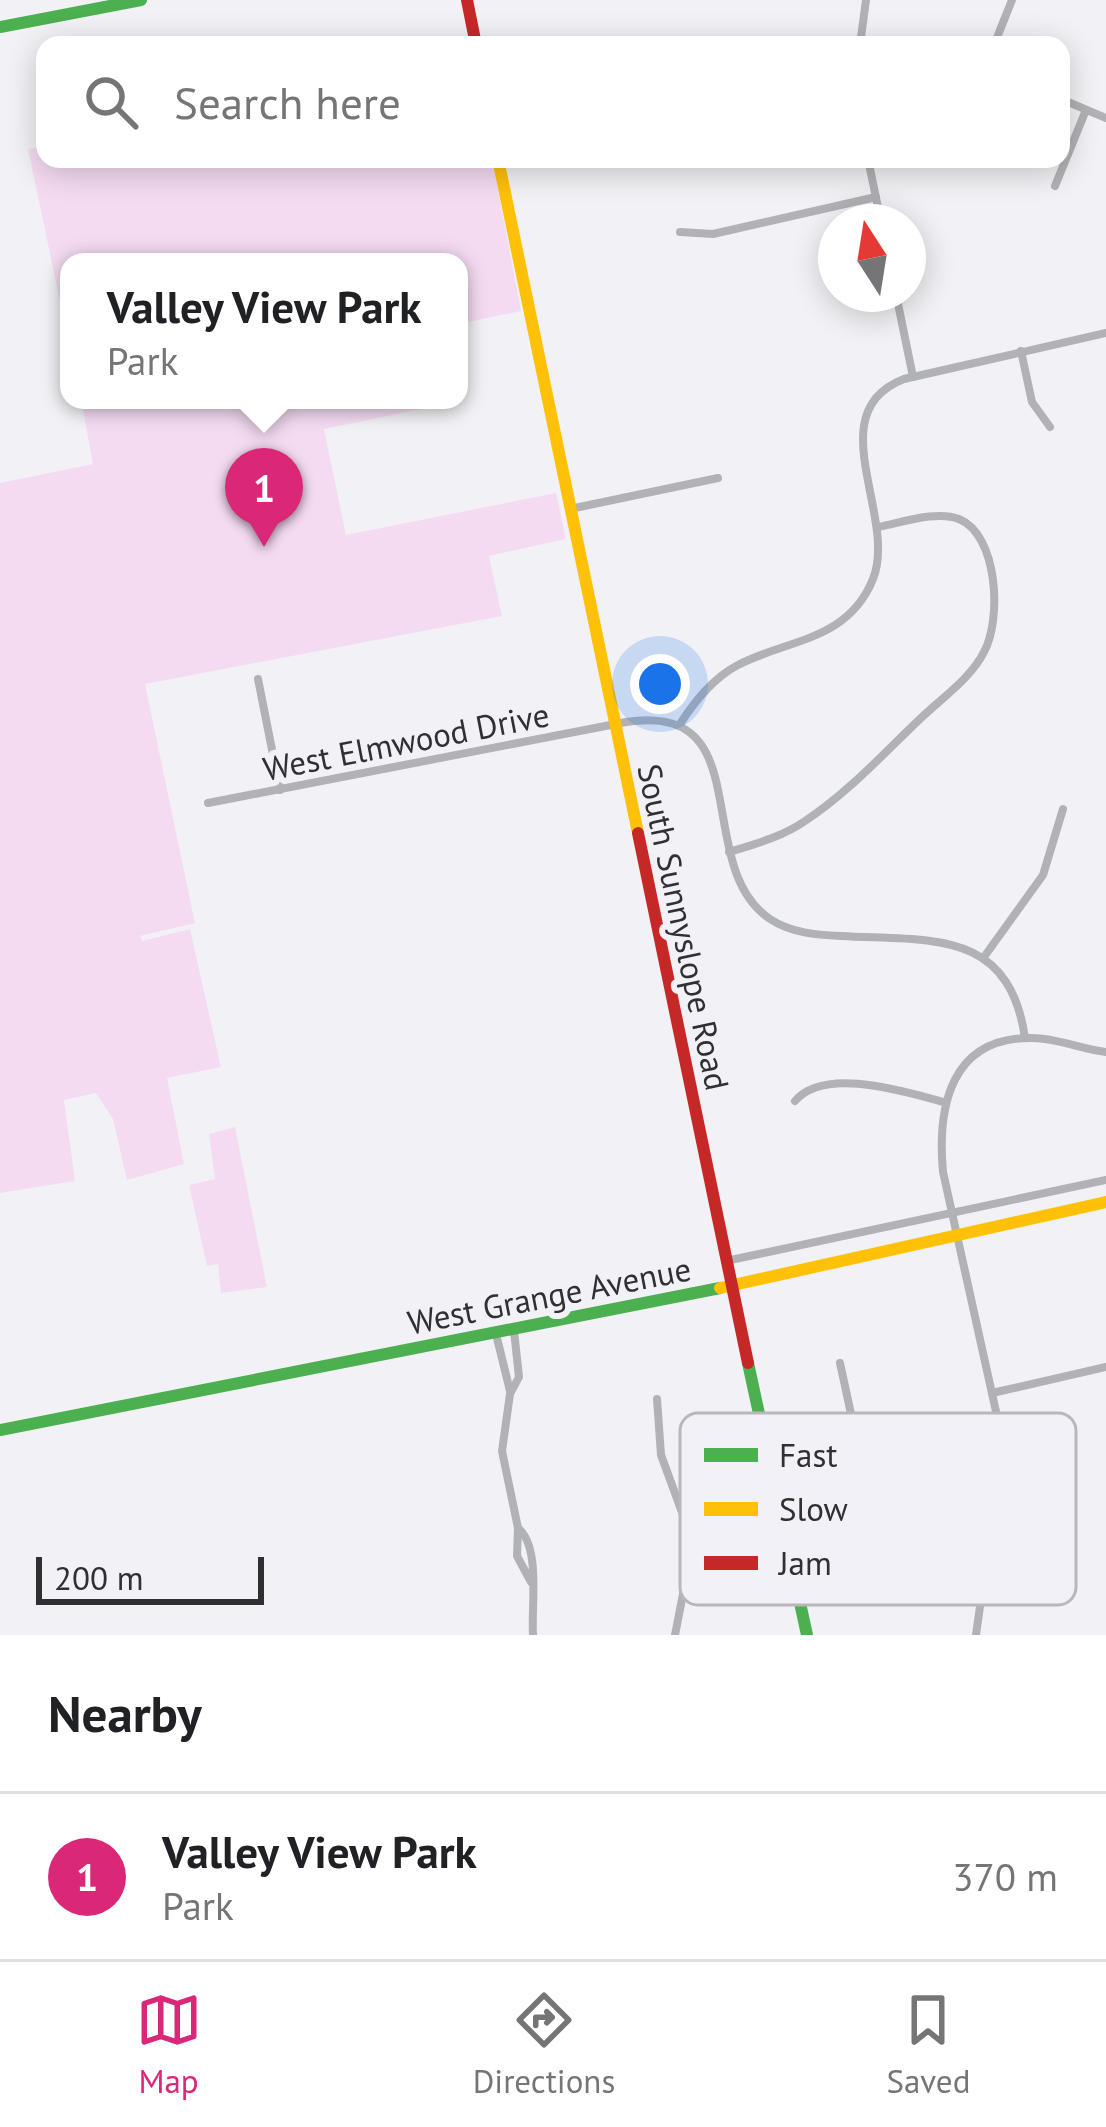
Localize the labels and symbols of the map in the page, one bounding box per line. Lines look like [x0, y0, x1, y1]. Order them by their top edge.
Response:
north arrow [818, 204, 926, 312]
pin: 1 [225, 448, 303, 547]
your location [630, 654, 690, 714]
street label: West Elmwood Drive [259, 692, 553, 790]
street label: South Sunnyslope Road [628, 760, 740, 1094]
street label: West Grange Avenue [404, 1246, 694, 1344]
legend [680, 1413, 1076, 1605]
text: Fast [779, 1433, 838, 1476]
text: Slow [779, 1487, 848, 1530]
text: Jam [777, 1541, 832, 1584]
scale bar [36, 1551, 264, 1604]

